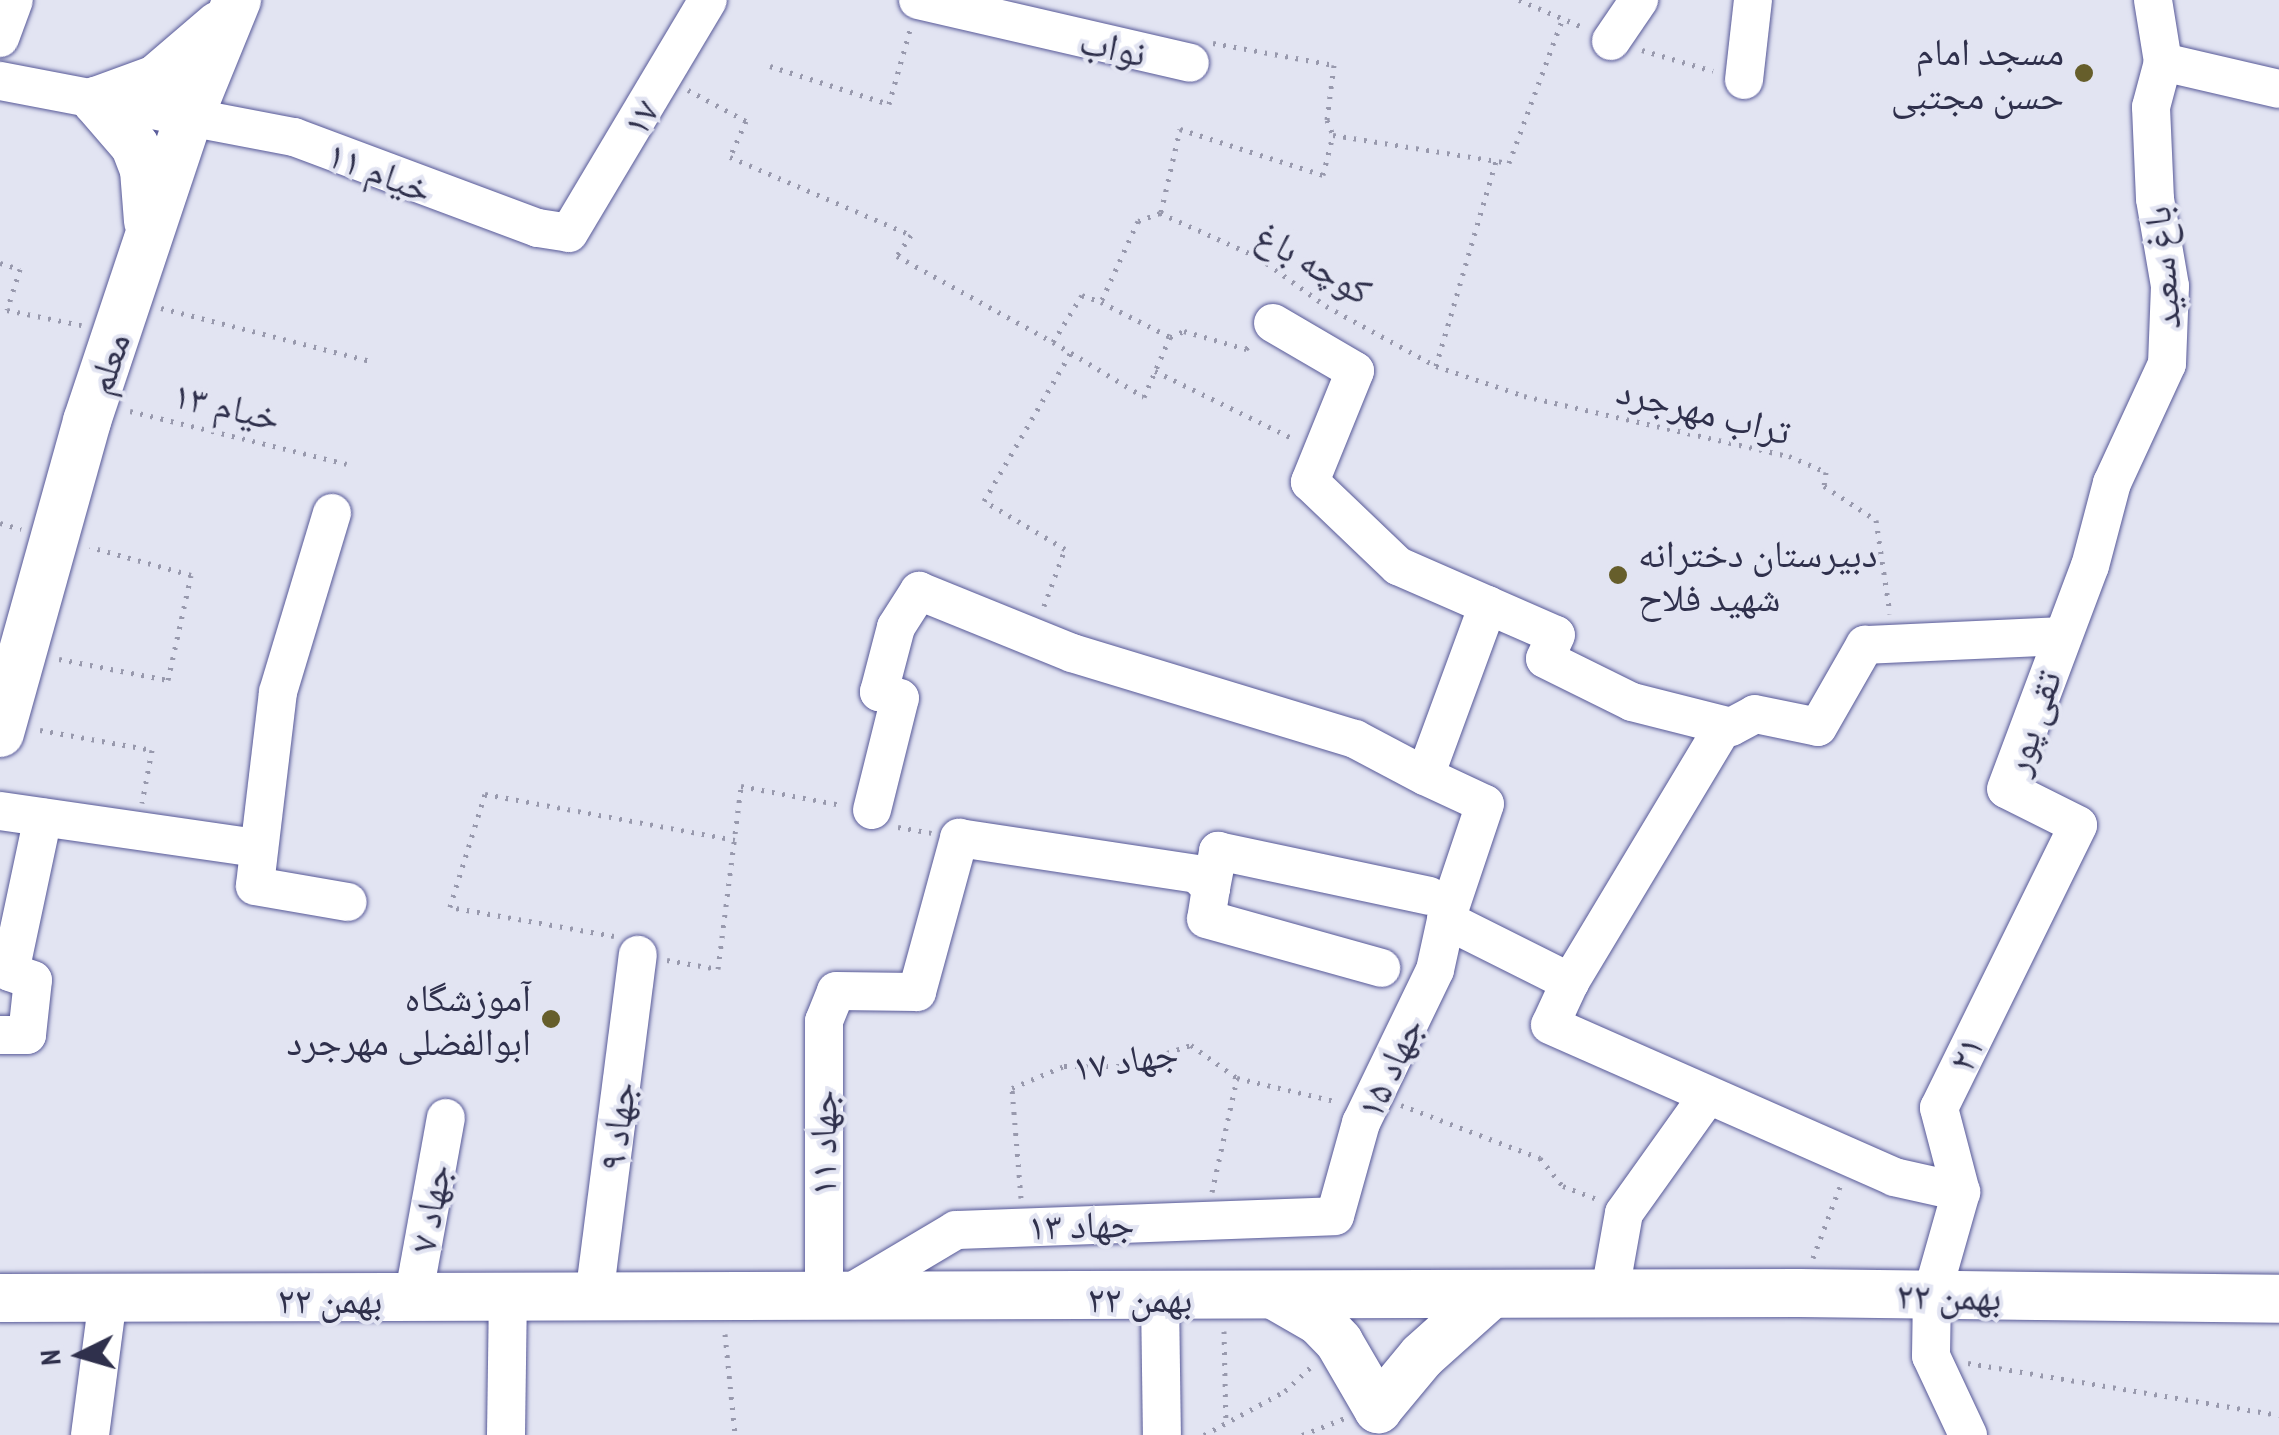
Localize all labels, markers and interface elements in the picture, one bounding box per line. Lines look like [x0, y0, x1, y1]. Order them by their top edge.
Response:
street label: نواب [1076, 17, 1150, 75]
place label: مسجد امام حسن مجتبی [1891, 28, 2064, 117]
marker: مسجد امام حسن مجتبی [2073, 62, 2095, 84]
street label: ۱۷ [612, 91, 668, 143]
street label: خیام ۱۱ [321, 130, 439, 212]
street label: باغ سعید [2133, 204, 2189, 332]
street label: کوچه باغ [1248, 211, 1380, 313]
street label: معلم [75, 326, 139, 400]
street label: تراب مهرجرد [1613, 366, 1795, 454]
street label: خیام ۱۳ [169, 371, 285, 439]
place label: دبیرستان دخترانه شهید فلاح [1638, 530, 1877, 620]
marker: دبیرستان دخترانه شهید فلاح [1607, 564, 1629, 586]
street label: تقی پور [1992, 664, 2070, 780]
place label: آموزشگاه ابوالفضلی مهرجرد [286, 974, 531, 1064]
marker: آموزشگاه ابوالفضلی مهرجرد [540, 1008, 562, 1030]
street label: جهاد ۱۵ [1346, 1009, 1432, 1125]
street label: جهاد ۱۷ [1069, 1028, 1181, 1090]
street label: ۲۱ [1937, 1028, 1993, 1078]
street label: جهاد ۹ [588, 1079, 644, 1173]
street label: جهاد ۱۱ [799, 1090, 845, 1196]
street label: جهاد ۷ [399, 1160, 459, 1256]
street label: جهاد ۱۳ [1027, 1199, 1135, 1249]
street label: ۲۲ بهمن [1896, 1271, 2002, 1319]
street label: ۲۲ بهمن [1087, 1275, 1193, 1321]
street label: ۲۲ بهمن [277, 1276, 383, 1322]
north arrow [30, 1305, 130, 1405]
text: N [31, 1349, 69, 1367]

